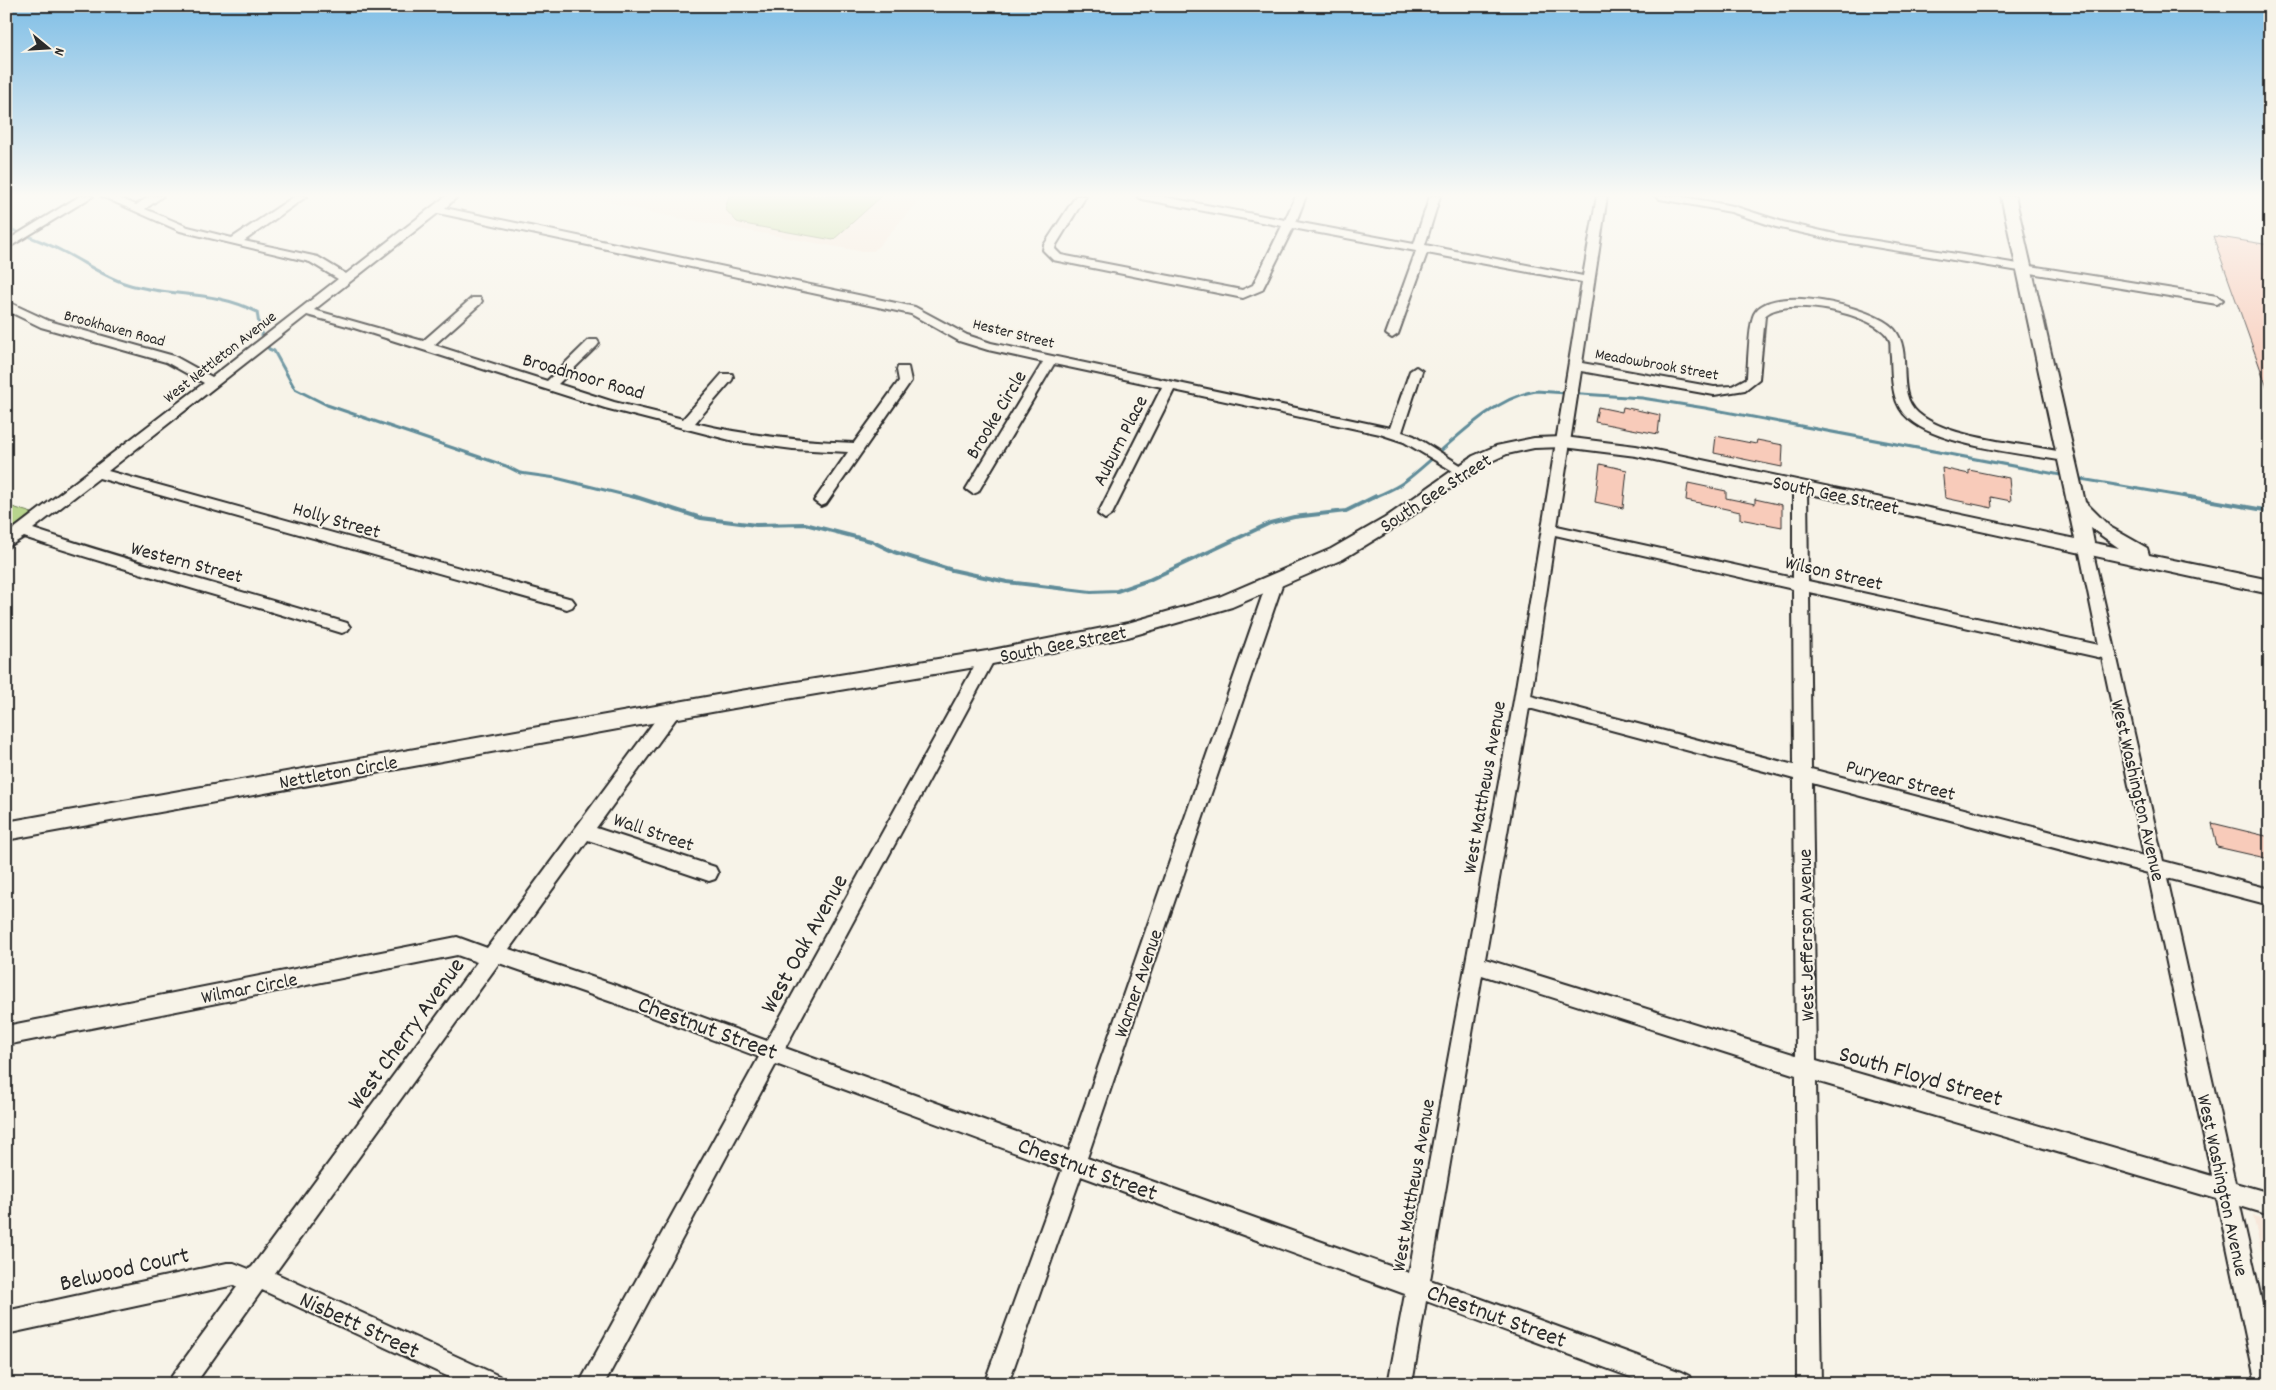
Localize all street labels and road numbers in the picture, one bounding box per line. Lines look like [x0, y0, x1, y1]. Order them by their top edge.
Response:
street label: Brookhaven Road [61, 305, 167, 354]
street label: West Nettleton Avenue [159, 306, 282, 410]
street label: Hester Street [970, 313, 1057, 356]
street label: Meadowbrook Street [1593, 343, 1720, 388]
street label: Broadmoor Road [519, 347, 647, 409]
street label: Brooke Circle [960, 366, 1035, 465]
street label: Auburn Place [1087, 391, 1157, 491]
street label: South Gee Street [1375, 448, 1498, 541]
street label: South Gee Street [1770, 470, 1901, 524]
street label: Holly Street [289, 496, 383, 548]
street label: Western Street [127, 536, 245, 592]
street label: Wilson Street [1782, 550, 1885, 600]
street label: South Gee Street [998, 620, 1129, 672]
street label: West Washington Avenue [2102, 697, 2171, 884]
street label: West Matthews Avenue [1457, 699, 1515, 876]
street label: Nettleton Circle [277, 750, 400, 798]
street label: Puryear Street [1843, 754, 1958, 810]
street label: Wall Street [609, 807, 697, 861]
street label: West Jefferson Avenue [1792, 848, 1824, 1021]
street label: West Oak Avenue [753, 869, 858, 1020]
street label: Warner Avenue [1108, 926, 1172, 1042]
street label: West Cherry Avenue [341, 952, 474, 1118]
street label: Wilmar Circle [199, 967, 300, 1013]
street label: Chestnut Street [632, 989, 782, 1071]
street label: South Floyd Street [1834, 1038, 2006, 1118]
street label: West Washington Avenue [2188, 1092, 2254, 1279]
street label: West Matthews Avenue [1386, 1097, 1444, 1274]
street label: Chestnut Street [1012, 1130, 1162, 1212]
street label: Belwood Court [57, 1239, 193, 1302]
street label: Chestnut Street [1421, 1277, 1571, 1359]
street label: Nisbett Street [293, 1284, 424, 1369]

